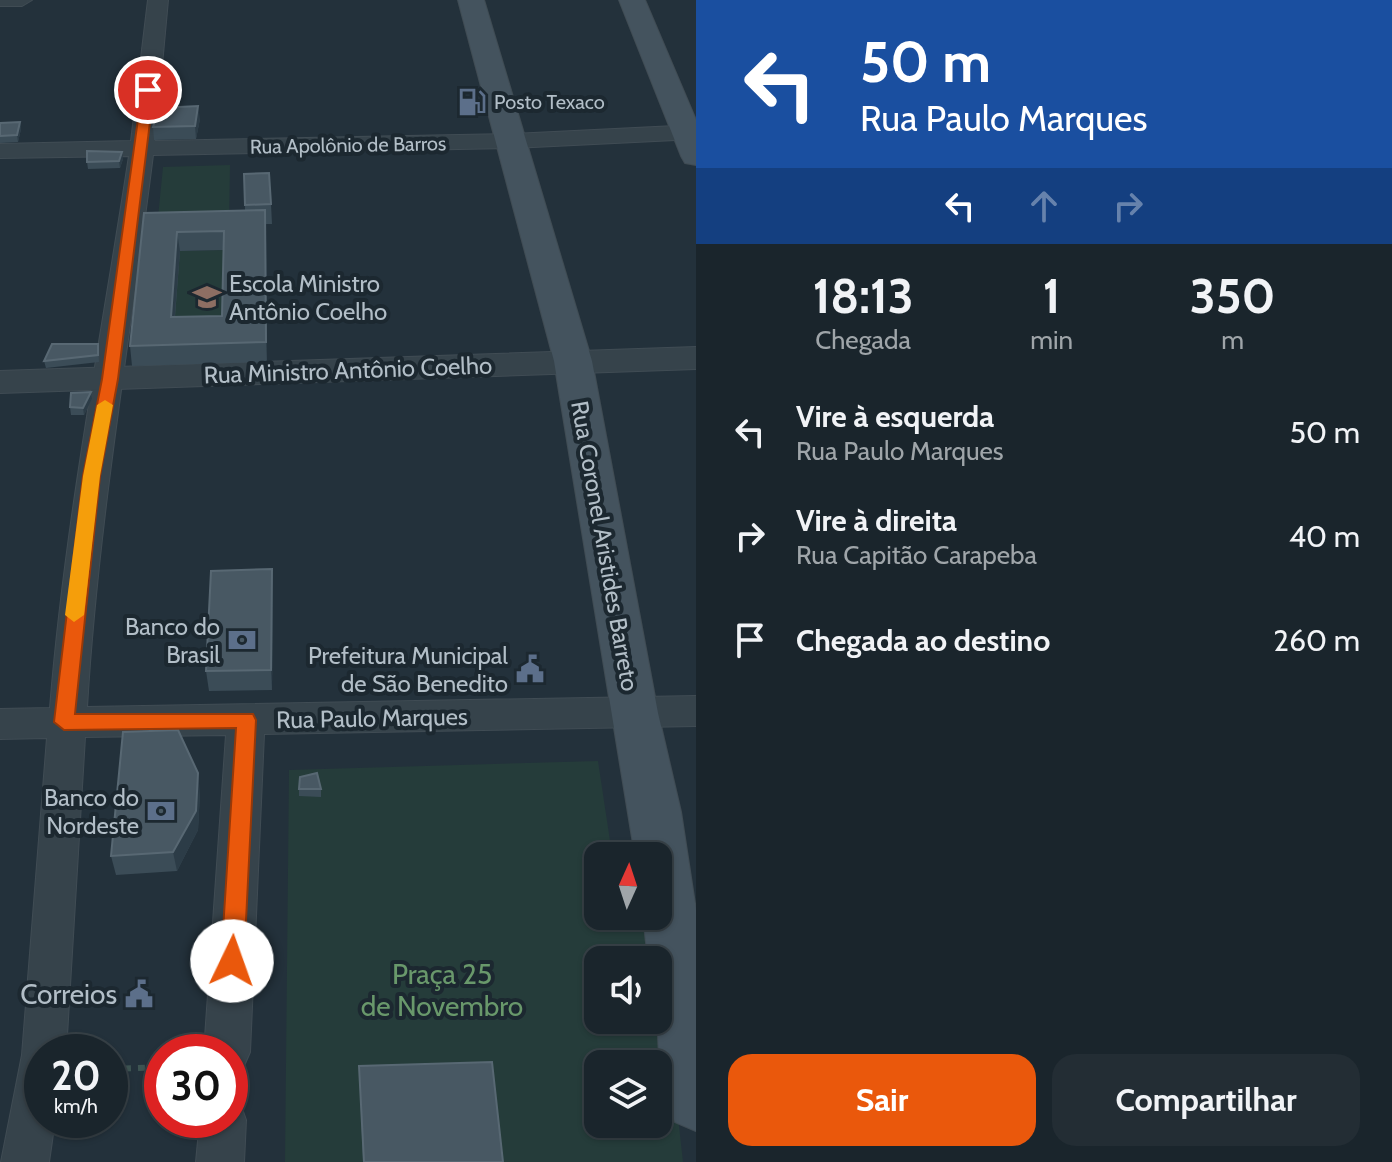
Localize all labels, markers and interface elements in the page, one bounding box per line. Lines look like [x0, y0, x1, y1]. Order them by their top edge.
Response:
text: 50 m [860, 28, 991, 96]
icon: left [728, 32, 832, 136]
pin [114, 56, 182, 124]
icon: arrive [126, 68, 170, 112]
fuel station icon: Posto Texaco [457, 87, 487, 117]
place label: Posto Texaco [494, 90, 605, 114]
text: Rua Paulo Marques [860, 96, 1147, 140]
street label: Rua Apolônio de Barros [250, 131, 446, 159]
icon: left [938, 184, 982, 228]
icon: ahead [1022, 184, 1066, 228]
icon: right [1106, 184, 1150, 228]
text: 18:13 [813, 267, 914, 325]
text: 1 [1043, 267, 1061, 325]
text: 350 [1190, 267, 1275, 325]
place label: Escola Ministro Antônio Coelho [229, 269, 387, 326]
school or university icon: Escola Ministro Antônio Coelho [192, 282, 222, 312]
text: Chegada [815, 324, 911, 356]
text: min [1030, 324, 1073, 356]
text: m [1221, 324, 1244, 356]
street label: Rua Ministro Antônio Coelho [203, 350, 493, 390]
text: Vire à esquerda [796, 398, 994, 435]
street label: Rua Coronel Aristides Barreto [565, 399, 645, 693]
icon: left [728, 410, 772, 454]
text: 50 m [1290, 414, 1360, 451]
text: Rua Paulo Marques [796, 435, 1004, 467]
text: Vire à direita [796, 502, 957, 539]
icon: right [728, 514, 772, 558]
text: 40 m [1289, 518, 1360, 555]
text: Rua Capitão Carapeba [796, 539, 1037, 571]
place label: Banco do Brasil [125, 612, 220, 669]
icon: arrive [728, 618, 772, 662]
text: Chegada ao destino [796, 622, 1050, 659]
text: 260 m [1273, 622, 1360, 659]
bank icon: Banco do Brasil [227, 625, 257, 655]
place label: Prefeitura Municipal de São Benedito [308, 641, 508, 698]
public building icon: Prefeitura Municipal de São Benedito [515, 654, 545, 684]
street label: Rua Paulo Marques [276, 702, 468, 734]
place label: Banco do Nordeste [44, 783, 139, 840]
bank icon: Banco do Nordeste [146, 796, 176, 826]
north arrow [584, 842, 672, 930]
map controls [584, 842, 672, 1138]
position arrow [190, 919, 274, 1003]
button: sound [584, 946, 672, 1034]
park label: Praça 25 de Novembro [361, 957, 523, 1023]
place label: Correios [20, 977, 117, 1011]
public building icon: Correios [124, 979, 154, 1009]
speed limit sign: 30 [144, 1034, 248, 1138]
button: layers [584, 1050, 672, 1138]
text: 20 [51, 1051, 101, 1100]
button: Sair [728, 1054, 1036, 1146]
button: Compartilhar [1052, 1054, 1360, 1146]
text: km/h [54, 1094, 98, 1118]

